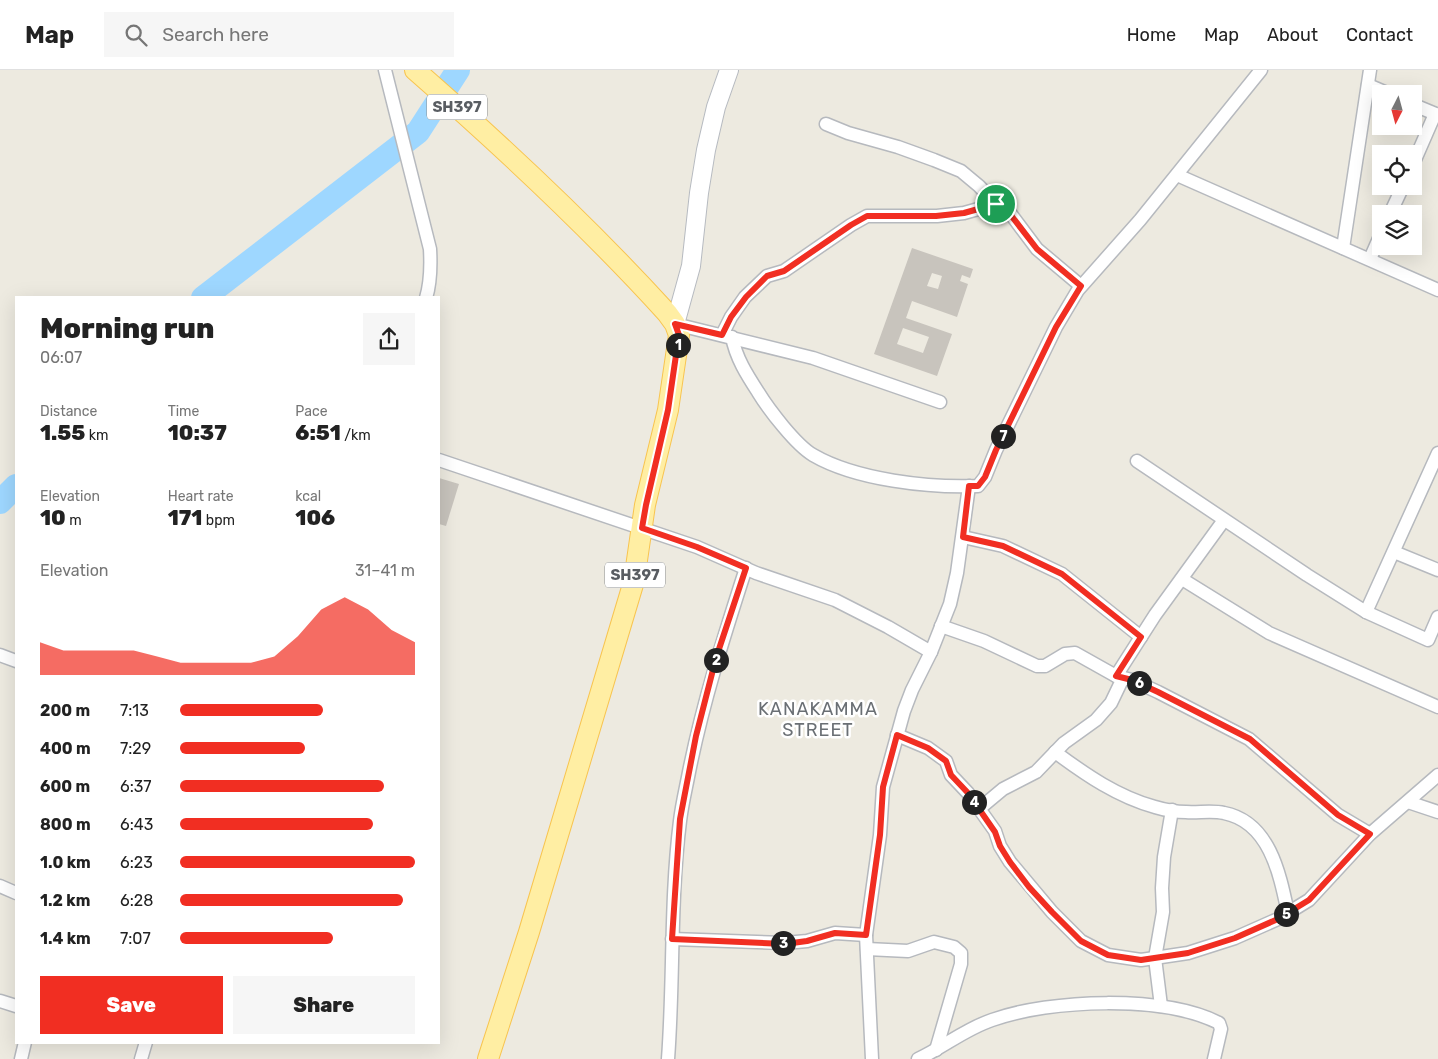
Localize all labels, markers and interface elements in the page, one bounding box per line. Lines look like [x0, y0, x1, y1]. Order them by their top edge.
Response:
search box [104, 12, 454, 57]
text: Map [25, 21, 74, 49]
icon: search [122, 21, 150, 49]
text: Search here [162, 23, 269, 46]
text: Home [1127, 24, 1176, 46]
text: Map [1204, 24, 1239, 46]
text: About [1267, 24, 1318, 46]
text: Contact [1346, 24, 1413, 46]
north arrow [1372, 85, 1422, 135]
map controls [1372, 85, 1422, 255]
road number: SH397 [427, 94, 487, 120]
button: locate [1372, 145, 1422, 195]
pin [975, 183, 1017, 225]
icon: arrive [982, 190, 1010, 218]
button: layers [1372, 205, 1422, 255]
text: Morning run [40, 312, 214, 345]
button: share [363, 313, 415, 365]
pin: 1 [666, 332, 690, 358]
text: 1 [675, 337, 682, 354]
text: 06:07 [40, 348, 82, 367]
text: Distance [40, 403, 97, 420]
text: Time [168, 403, 199, 420]
text: Pace [295, 403, 327, 420]
text: 1.55 [40, 420, 85, 445]
text: 10:37 [168, 420, 227, 445]
text: 6:51 [295, 420, 341, 445]
pin: 7 [990, 424, 1016, 448]
text: km [85, 427, 109, 444]
text: /km [341, 427, 371, 444]
text: 7 [999, 428, 1008, 445]
text: Elevation [40, 488, 100, 505]
text: Heart rate [168, 488, 234, 505]
text: kcal [295, 488, 321, 505]
text: 10 [40, 505, 66, 530]
text: 171 [168, 505, 202, 530]
text: 106 [295, 505, 335, 530]
text: m [66, 512, 82, 529]
text: bpm [202, 512, 235, 529]
text: Elevation [40, 561, 109, 580]
text: 31–41 m [355, 561, 415, 580]
road number: SH397 [605, 562, 665, 588]
pin: 2 [704, 648, 728, 672]
text: 2 [712, 652, 721, 669]
pin: 6 [1126, 670, 1152, 696]
text: 6 [1135, 675, 1144, 692]
district label: KANAKAMMA STREET [758, 698, 878, 741]
text: 200 m [40, 701, 90, 720]
text: 7:13 [120, 701, 149, 720]
text: 400 m [40, 739, 91, 758]
text: 7:29 [120, 739, 151, 758]
text: 600 m [40, 777, 90, 796]
text: 6:37 [120, 777, 152, 796]
pin: 4 [962, 790, 986, 814]
text: 4 [970, 794, 979, 811]
text: 800 m [40, 815, 91, 834]
text: 6:43 [120, 815, 153, 834]
text: 1.0 km [40, 853, 91, 872]
text: 6:23 [120, 853, 153, 872]
text: 1.2 km [40, 891, 90, 910]
text: 6:28 [120, 891, 153, 910]
pin: 5 [1274, 902, 1298, 926]
text: 5 [1282, 906, 1291, 923]
text: 1.4 km [40, 929, 91, 948]
text: 7:07 [120, 929, 151, 948]
pin: 3 [770, 930, 796, 956]
text: 3 [779, 935, 788, 952]
button: Save [40, 976, 223, 1034]
button: Share [233, 976, 415, 1034]

